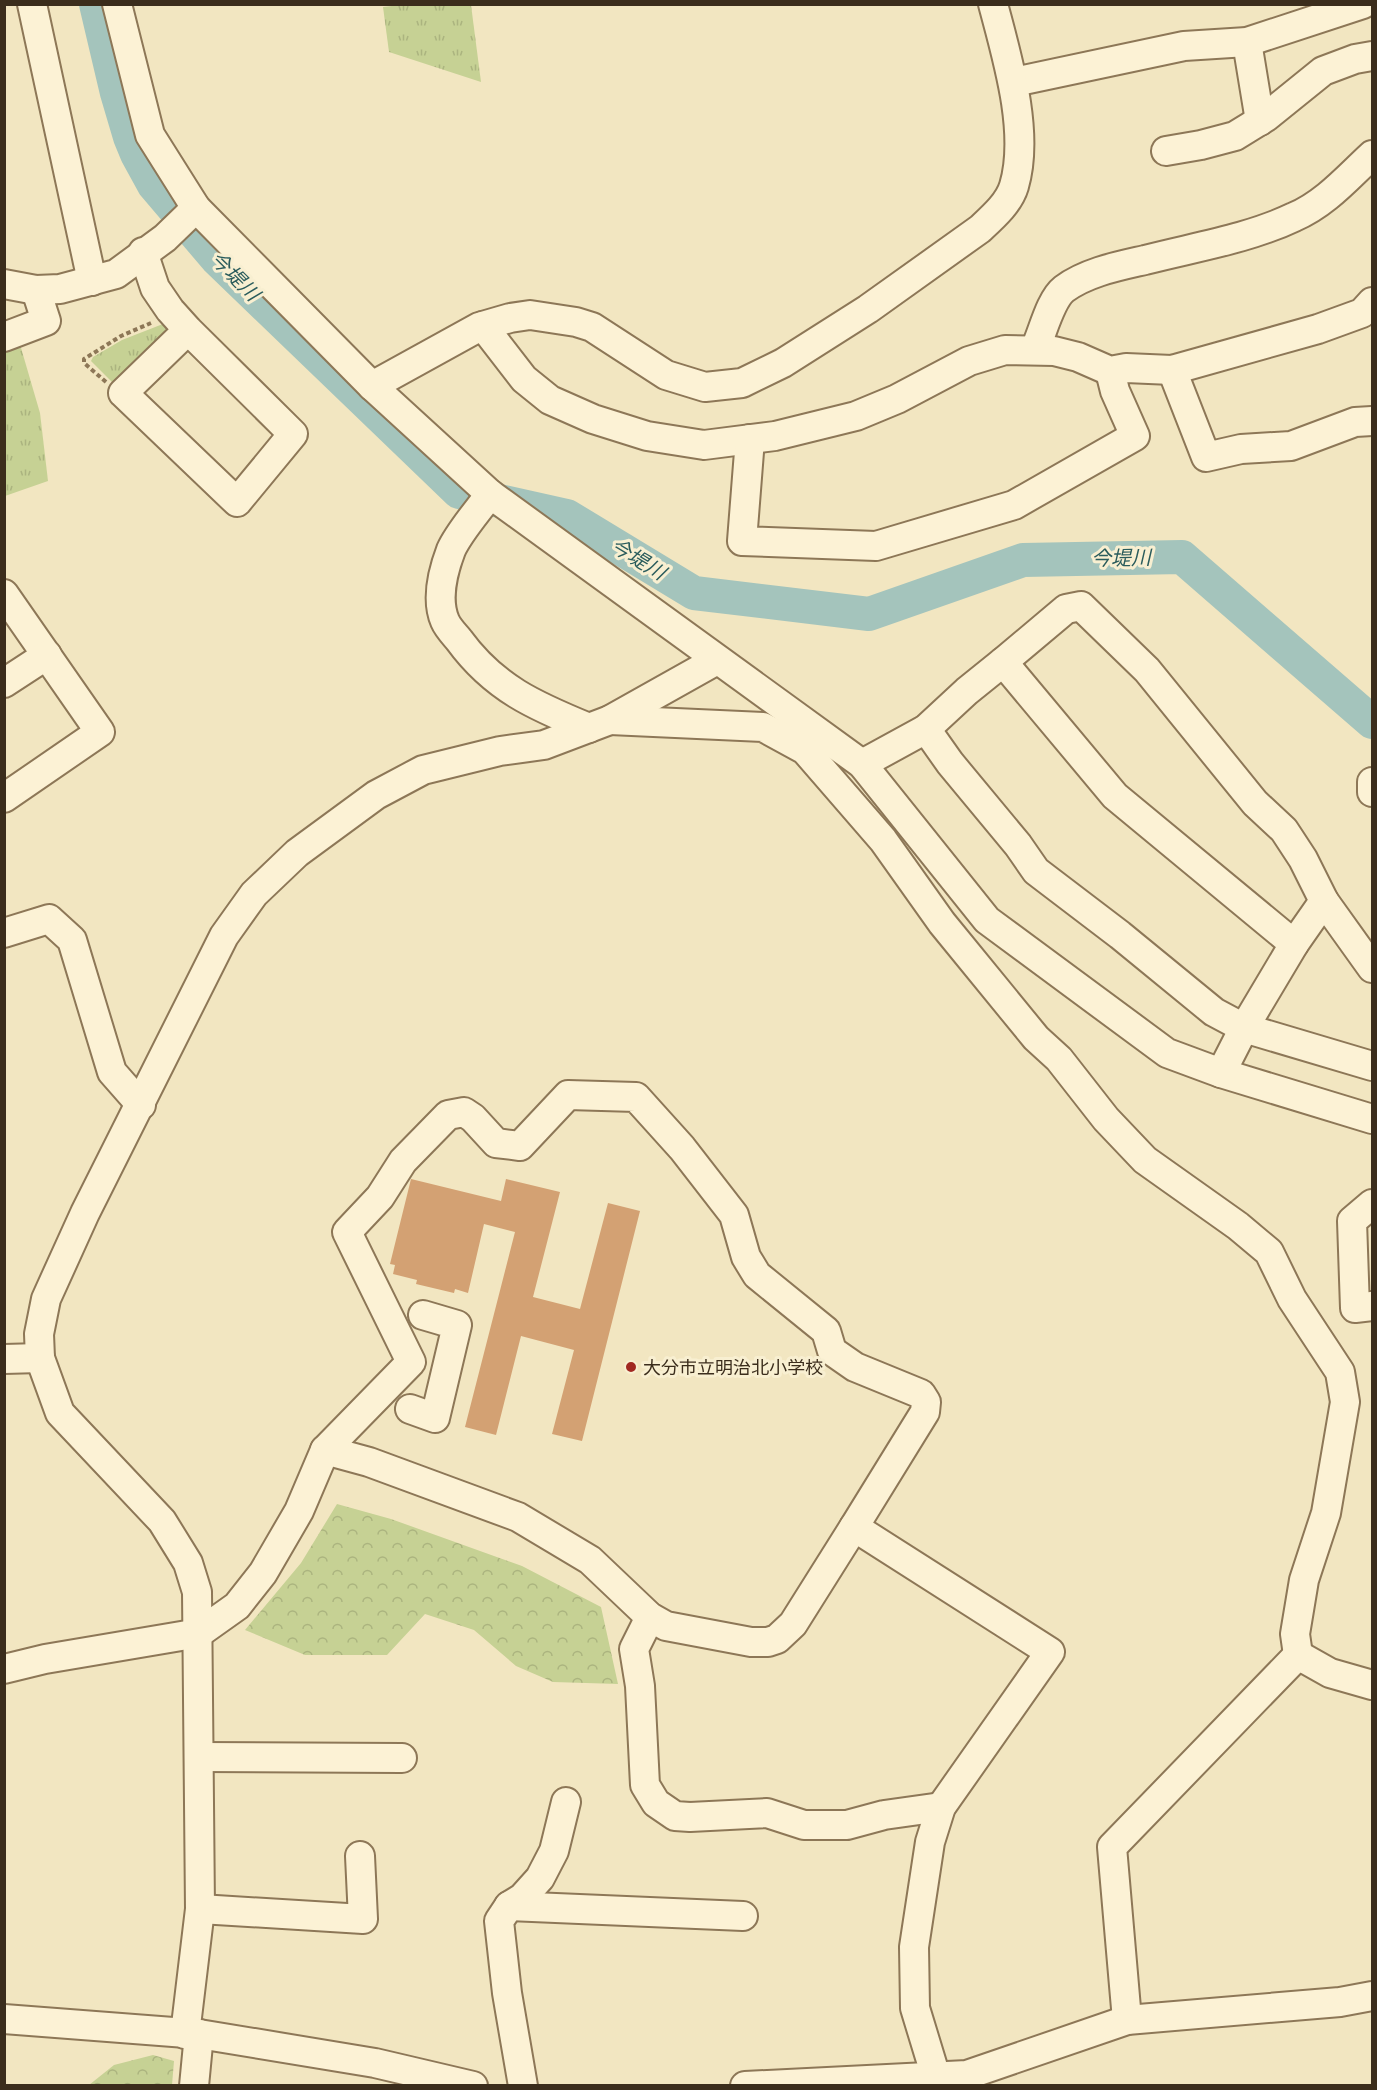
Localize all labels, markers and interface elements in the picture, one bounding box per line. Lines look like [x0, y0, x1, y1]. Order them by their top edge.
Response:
water label: 今堤川 [204, 245, 268, 309]
water label: 今堤川 [605, 532, 673, 587]
water label: 今堤川 [1091, 543, 1153, 573]
place label: 大分市立明治北小学校 [643, 1355, 823, 1380]
marker: 大分市立明治北小学校 [624, 1360, 638, 1374]

